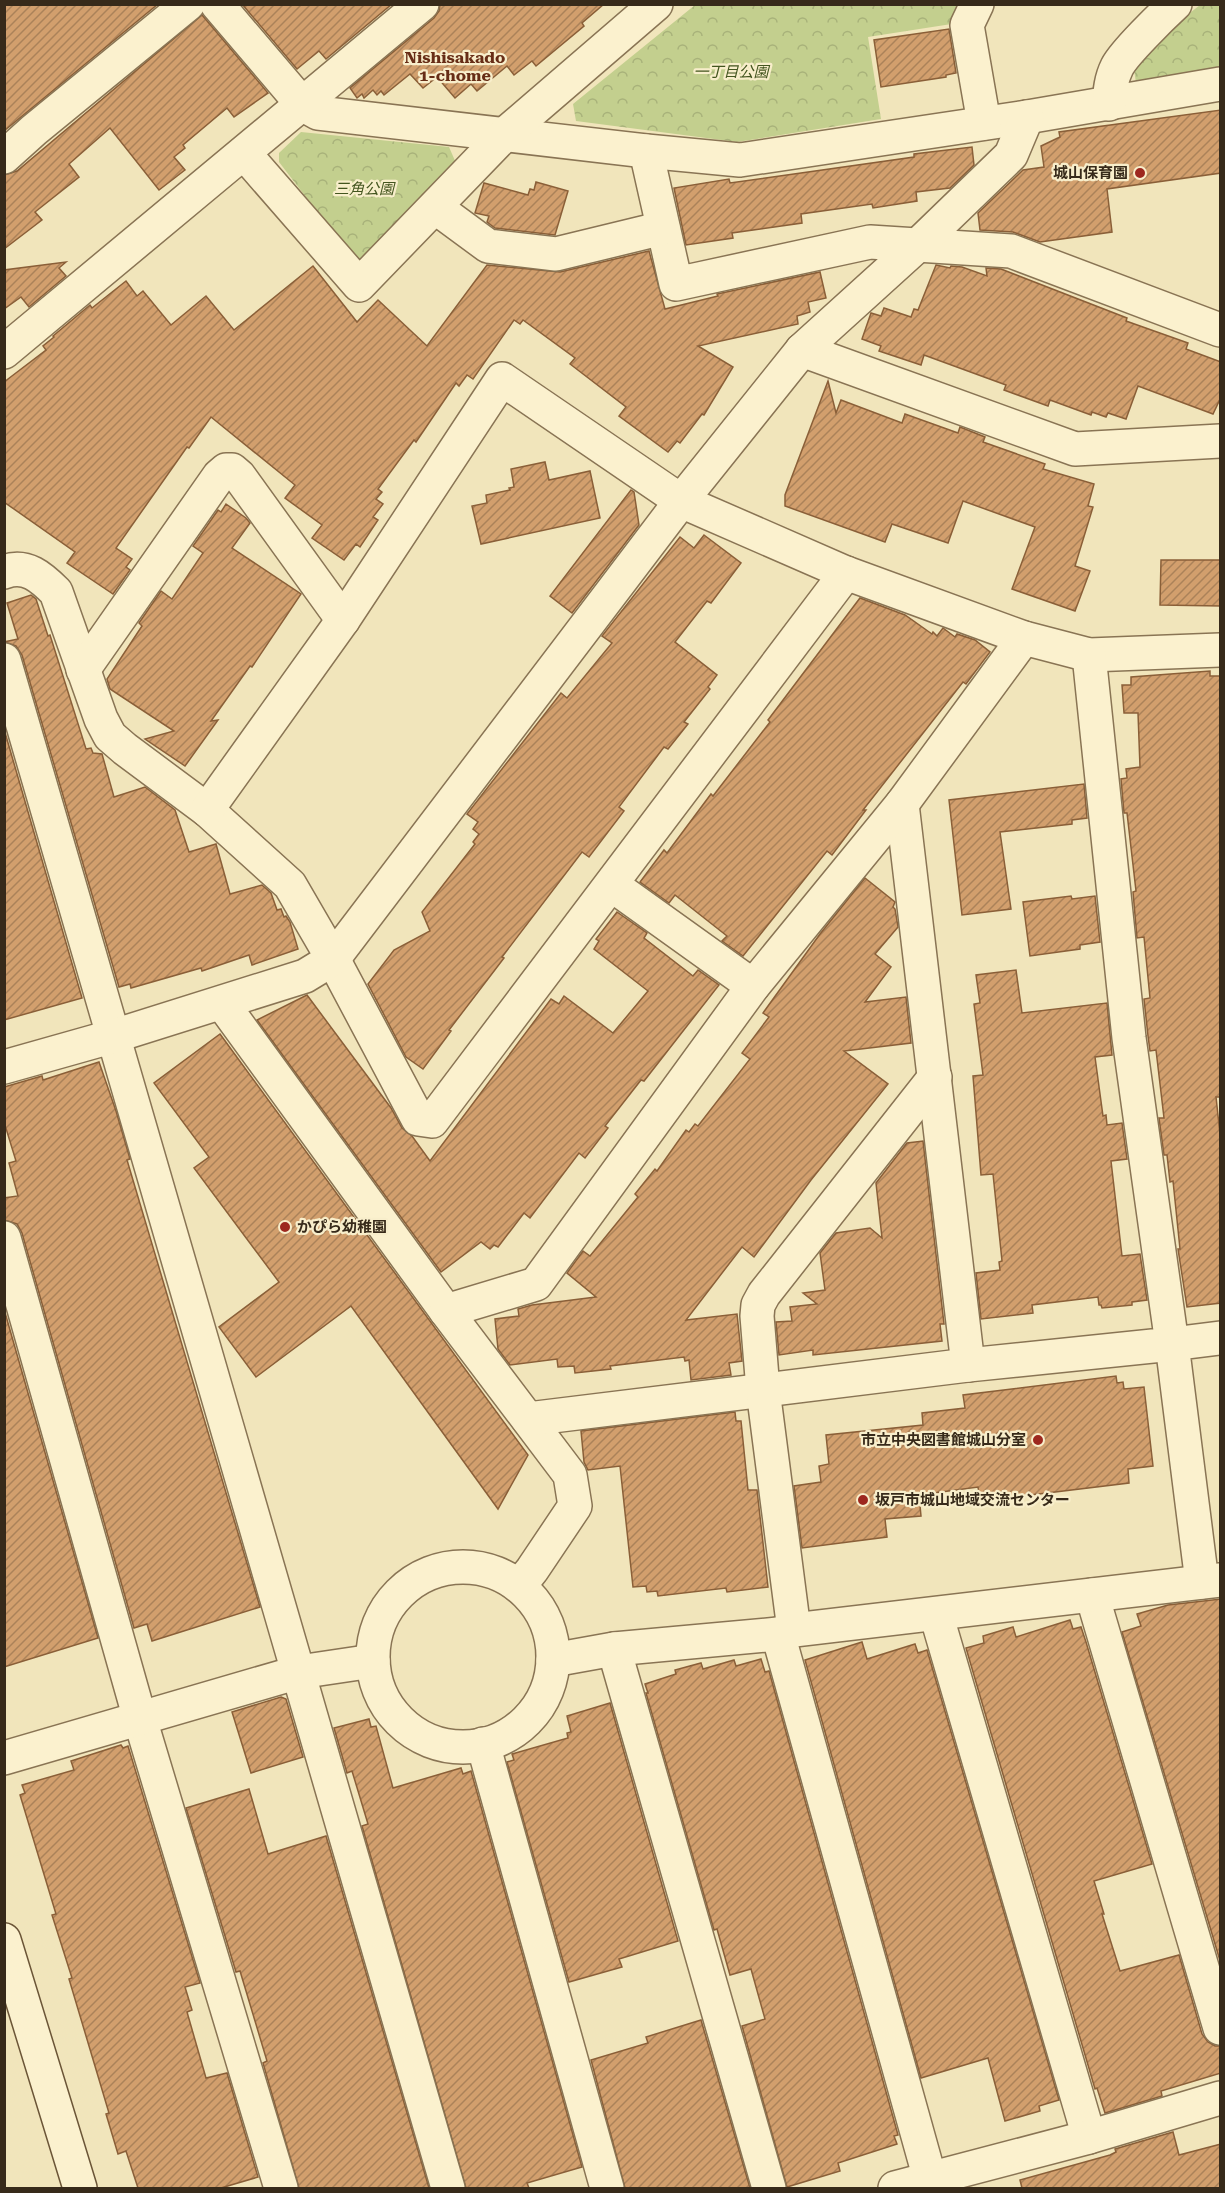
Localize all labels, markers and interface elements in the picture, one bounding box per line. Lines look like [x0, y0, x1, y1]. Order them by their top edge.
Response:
district label: Nishisakado 1-chome [405, 48, 505, 85]
park label: 一丁目公園 [693, 63, 770, 81]
place label: 城山保育園 [1053, 164, 1128, 182]
marker: 城山保育園 [1133, 166, 1147, 180]
park label: 三角公園 [334, 180, 396, 198]
place label: かぴら幼稚園 [297, 1218, 387, 1236]
marker: かぴら幼稚園 [278, 1220, 292, 1234]
place label: 市立中央図書館城山分室 [861, 1431, 1026, 1449]
marker: 市立中央図書館城山分室 [1031, 1433, 1045, 1447]
place label: 坂戸市城山地域交流センター [875, 1491, 1070, 1509]
marker: 坂戸市城山地域交流センター [856, 1493, 870, 1507]

